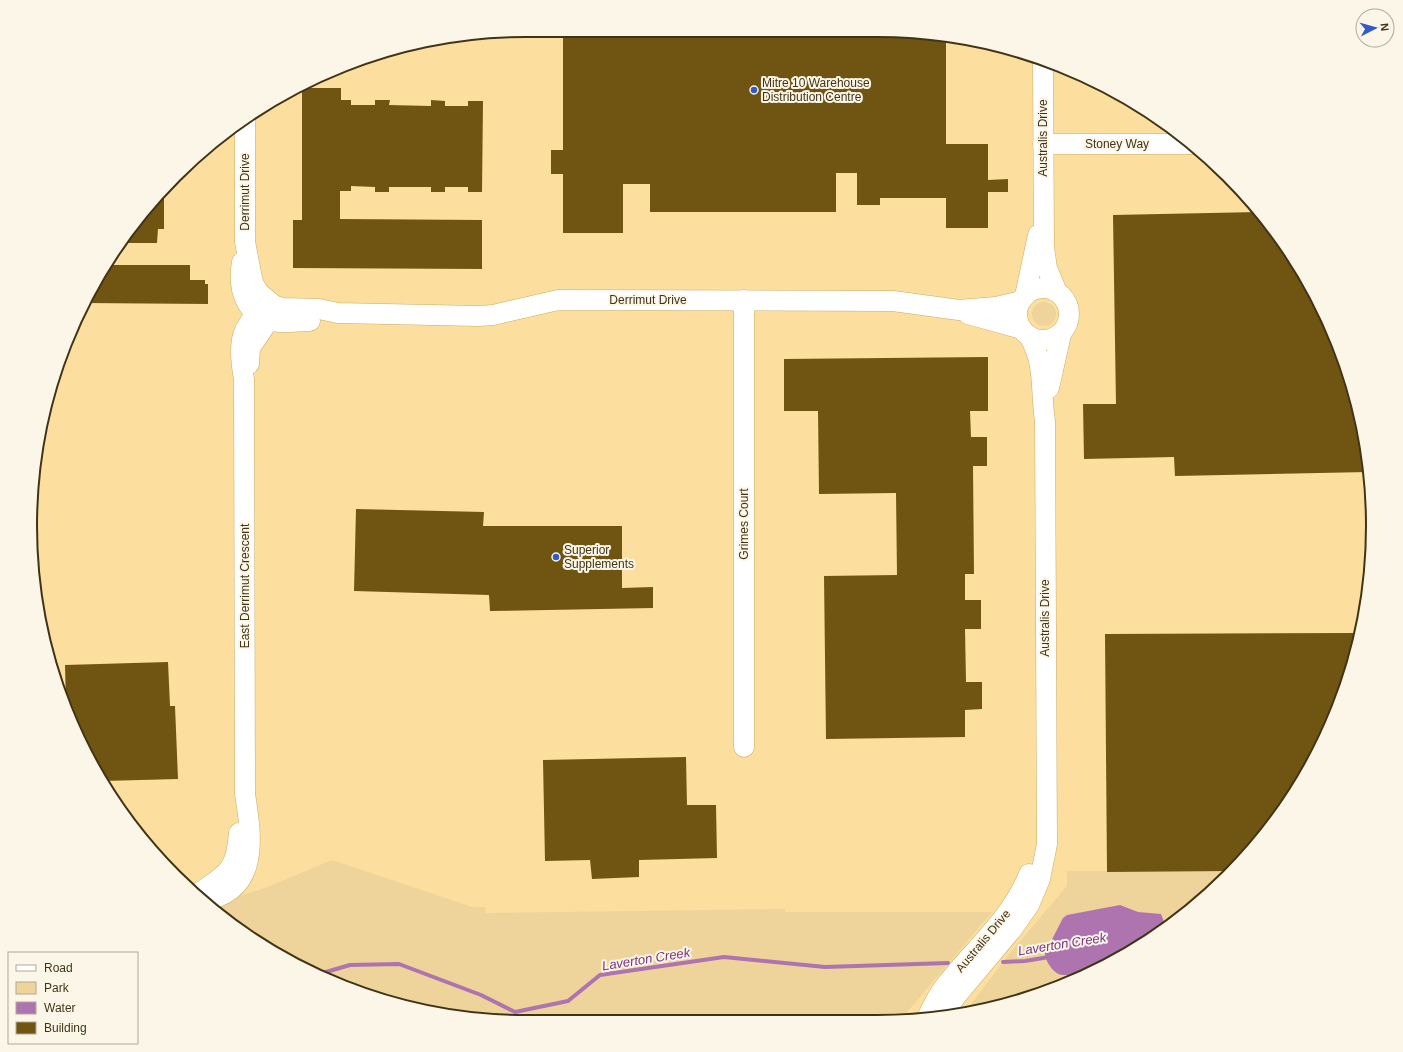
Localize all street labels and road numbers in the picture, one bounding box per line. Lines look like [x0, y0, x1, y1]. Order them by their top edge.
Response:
street label: Australis Drive [1036, 99, 1050, 177]
street label: Stoney Way [1085, 137, 1149, 151]
street label: Derrimut Drive [238, 153, 252, 231]
street label: Derrimut Drive [609, 293, 687, 307]
street label: Grimes Court [737, 488, 751, 560]
street label: East Derrimut Crescent [238, 523, 252, 648]
street label: Australis Drive [1038, 579, 1052, 657]
street label: Australis Drive [953, 907, 1013, 975]

